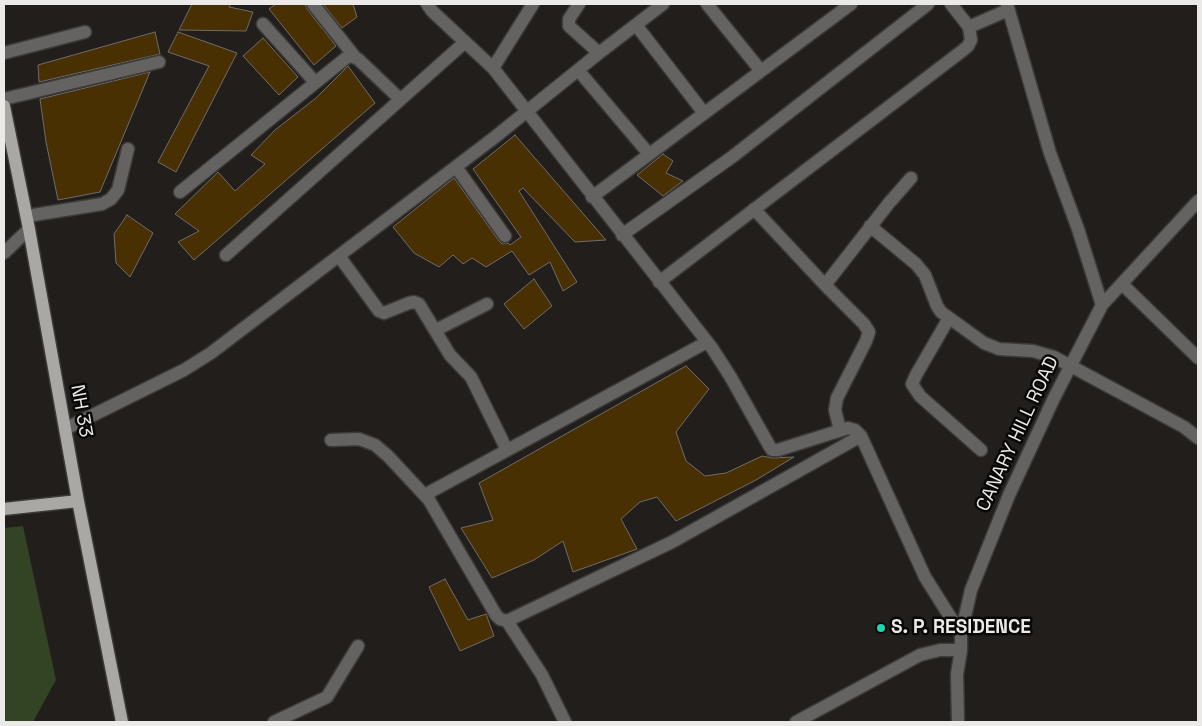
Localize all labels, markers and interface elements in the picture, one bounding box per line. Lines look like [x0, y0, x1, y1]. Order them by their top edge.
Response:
street label: CANARY HILL ROAD [972, 353, 1064, 515]
street label: NH 33 [65, 383, 97, 439]
place label: S. P. RESIDENCE [891, 617, 1031, 639]
marker: S. P. RESIDENCE [875, 622, 887, 634]

